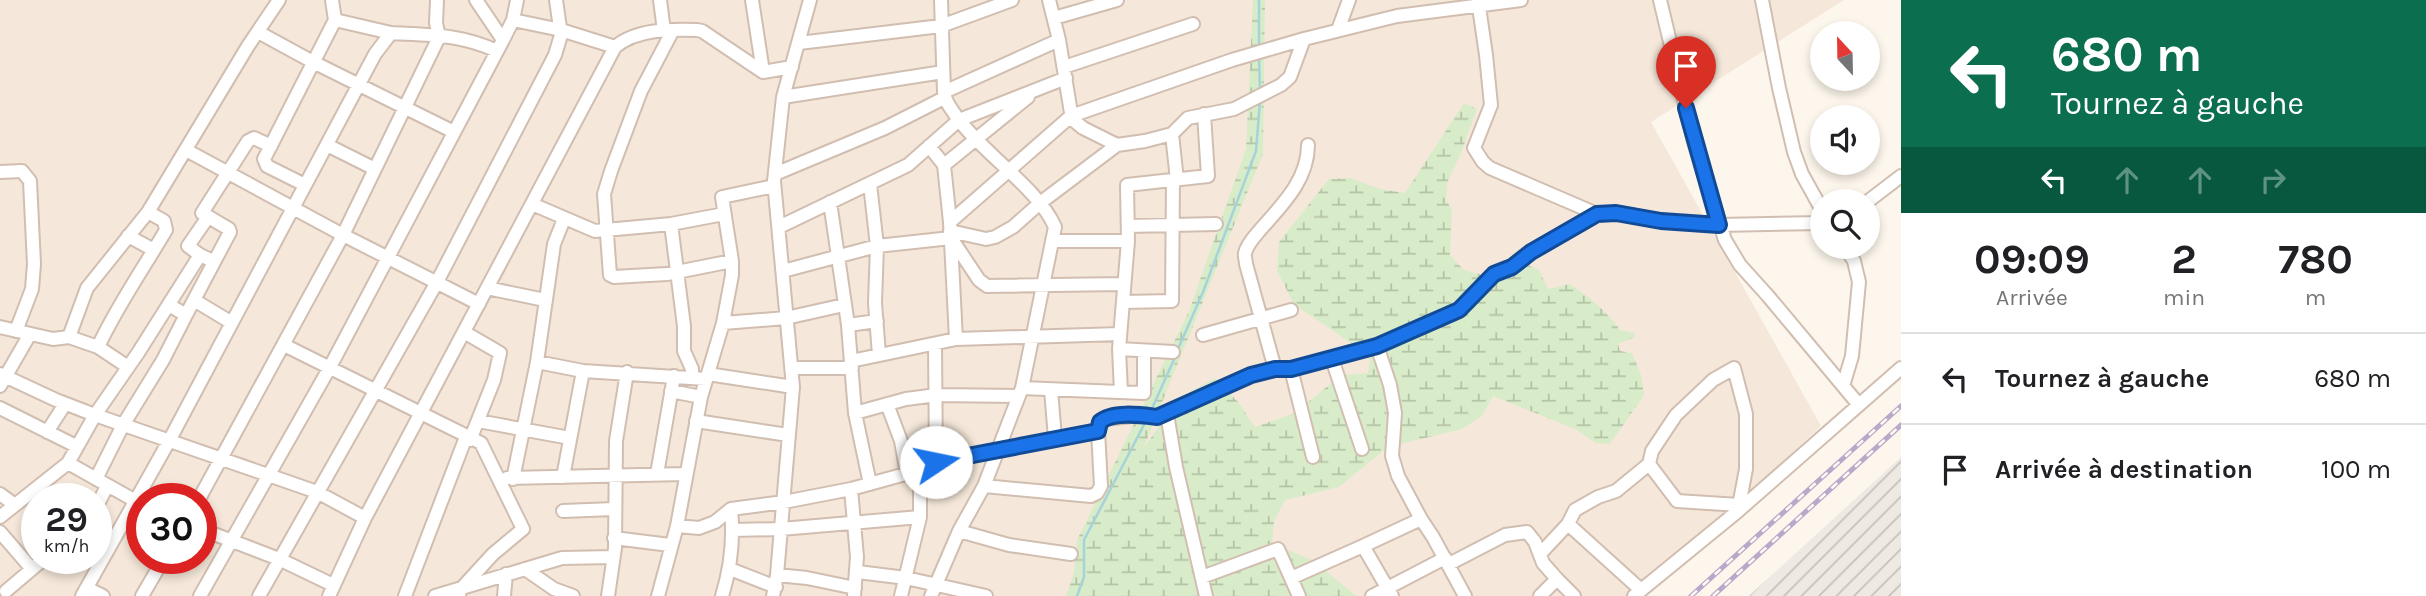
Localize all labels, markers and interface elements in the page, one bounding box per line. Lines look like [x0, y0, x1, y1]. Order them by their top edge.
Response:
north arrow [1810, 21, 1880, 91]
map controls [1810, 21, 1880, 259]
text: 680 m [2051, 26, 2202, 83]
icon: left [1936, 28, 2027, 119]
pin [1656, 36, 1716, 108]
icon: arrive [1667, 47, 1705, 85]
text: Tournez à gauche [2051, 85, 2304, 122]
button: sound [1810, 105, 1880, 175]
icon: left [2035, 161, 2073, 199]
icon: ahead [2108, 161, 2146, 199]
icon: ahead [2181, 161, 2219, 199]
icon: right [2254, 161, 2292, 199]
button: search [1810, 189, 1880, 259]
text: 09:09 [1974, 234, 2090, 284]
text: 2 [2171, 234, 2197, 284]
text: 780 [2278, 234, 2353, 284]
text: Arrivée [1996, 284, 2068, 311]
text: min [2163, 284, 2205, 311]
text: m [2305, 284, 2326, 311]
icon: left [1936, 360, 1974, 398]
text: Tournez à gauche [1995, 363, 2209, 394]
text: 680 m [2314, 363, 2391, 394]
position arrow [899, 425, 973, 499]
icon: arrive [1936, 451, 1974, 489]
text: Arrivée à destination [1995, 454, 2253, 485]
text: 100 m [2321, 454, 2391, 485]
speed limit sign: 30 [126, 483, 217, 574]
text: 29 [45, 499, 88, 540]
text: km/h [44, 535, 89, 557]

